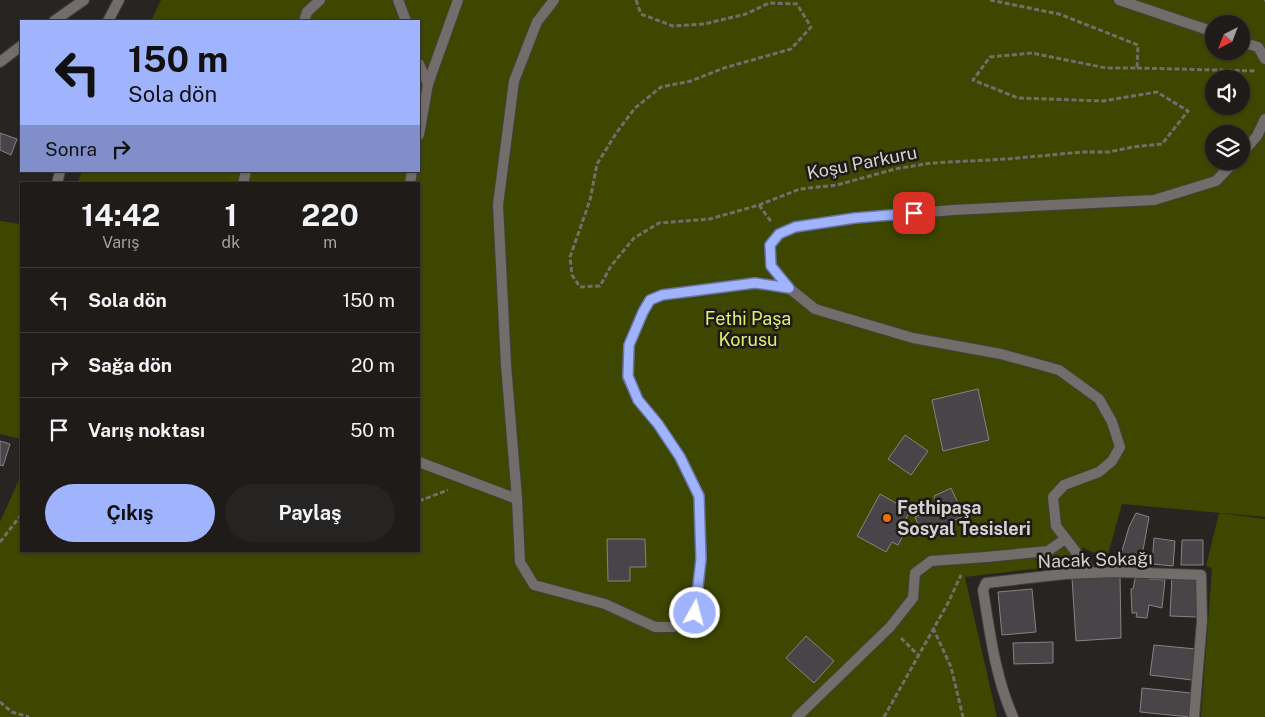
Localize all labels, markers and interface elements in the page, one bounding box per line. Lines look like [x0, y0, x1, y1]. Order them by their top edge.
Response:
north arrow [1205, 15, 1250, 60]
map controls [1205, 15, 1250, 170]
text: 150 m [128, 39, 228, 80]
icon: left [45, 40, 110, 105]
button: sound [1205, 70, 1250, 115]
text: Sola dön [128, 81, 217, 107]
button: layers [1205, 125, 1250, 170]
icon: right [107, 135, 135, 163]
text: Sonra [45, 138, 97, 160]
street label: Koşu Parkuru [805, 142, 919, 184]
pin [893, 192, 935, 234]
text: 14:42 [81, 197, 160, 233]
text: 1 [224, 197, 237, 233]
text: 220 [301, 197, 359, 233]
icon: arrive [900, 199, 928, 227]
text: Varış [102, 233, 139, 252]
text: dk [222, 233, 240, 252]
text: m [323, 233, 337, 252]
icon: left [45, 286, 73, 314]
text: Sola dön [88, 289, 167, 311]
text: 150 m [342, 289, 395, 311]
park label: Fethi Paşa Korusu [705, 308, 791, 350]
icon: right [45, 351, 73, 379]
text: Sağa dön [88, 354, 172, 376]
text: 20 m [351, 354, 395, 376]
icon: arrive [45, 416, 73, 444]
text: Varış noktası [88, 419, 205, 441]
text: 50 m [350, 419, 395, 441]
button: Çıkış [45, 484, 215, 542]
button: Paylaş [225, 484, 395, 542]
place label: Fethipaşa Sosyal Tesisleri [897, 497, 1031, 539]
marker: Fethipaşa Sosyal Tesisleri [881, 512, 893, 524]
street label: Nacak Sokağı [1037, 547, 1153, 572]
position arrow [668, 586, 720, 638]

